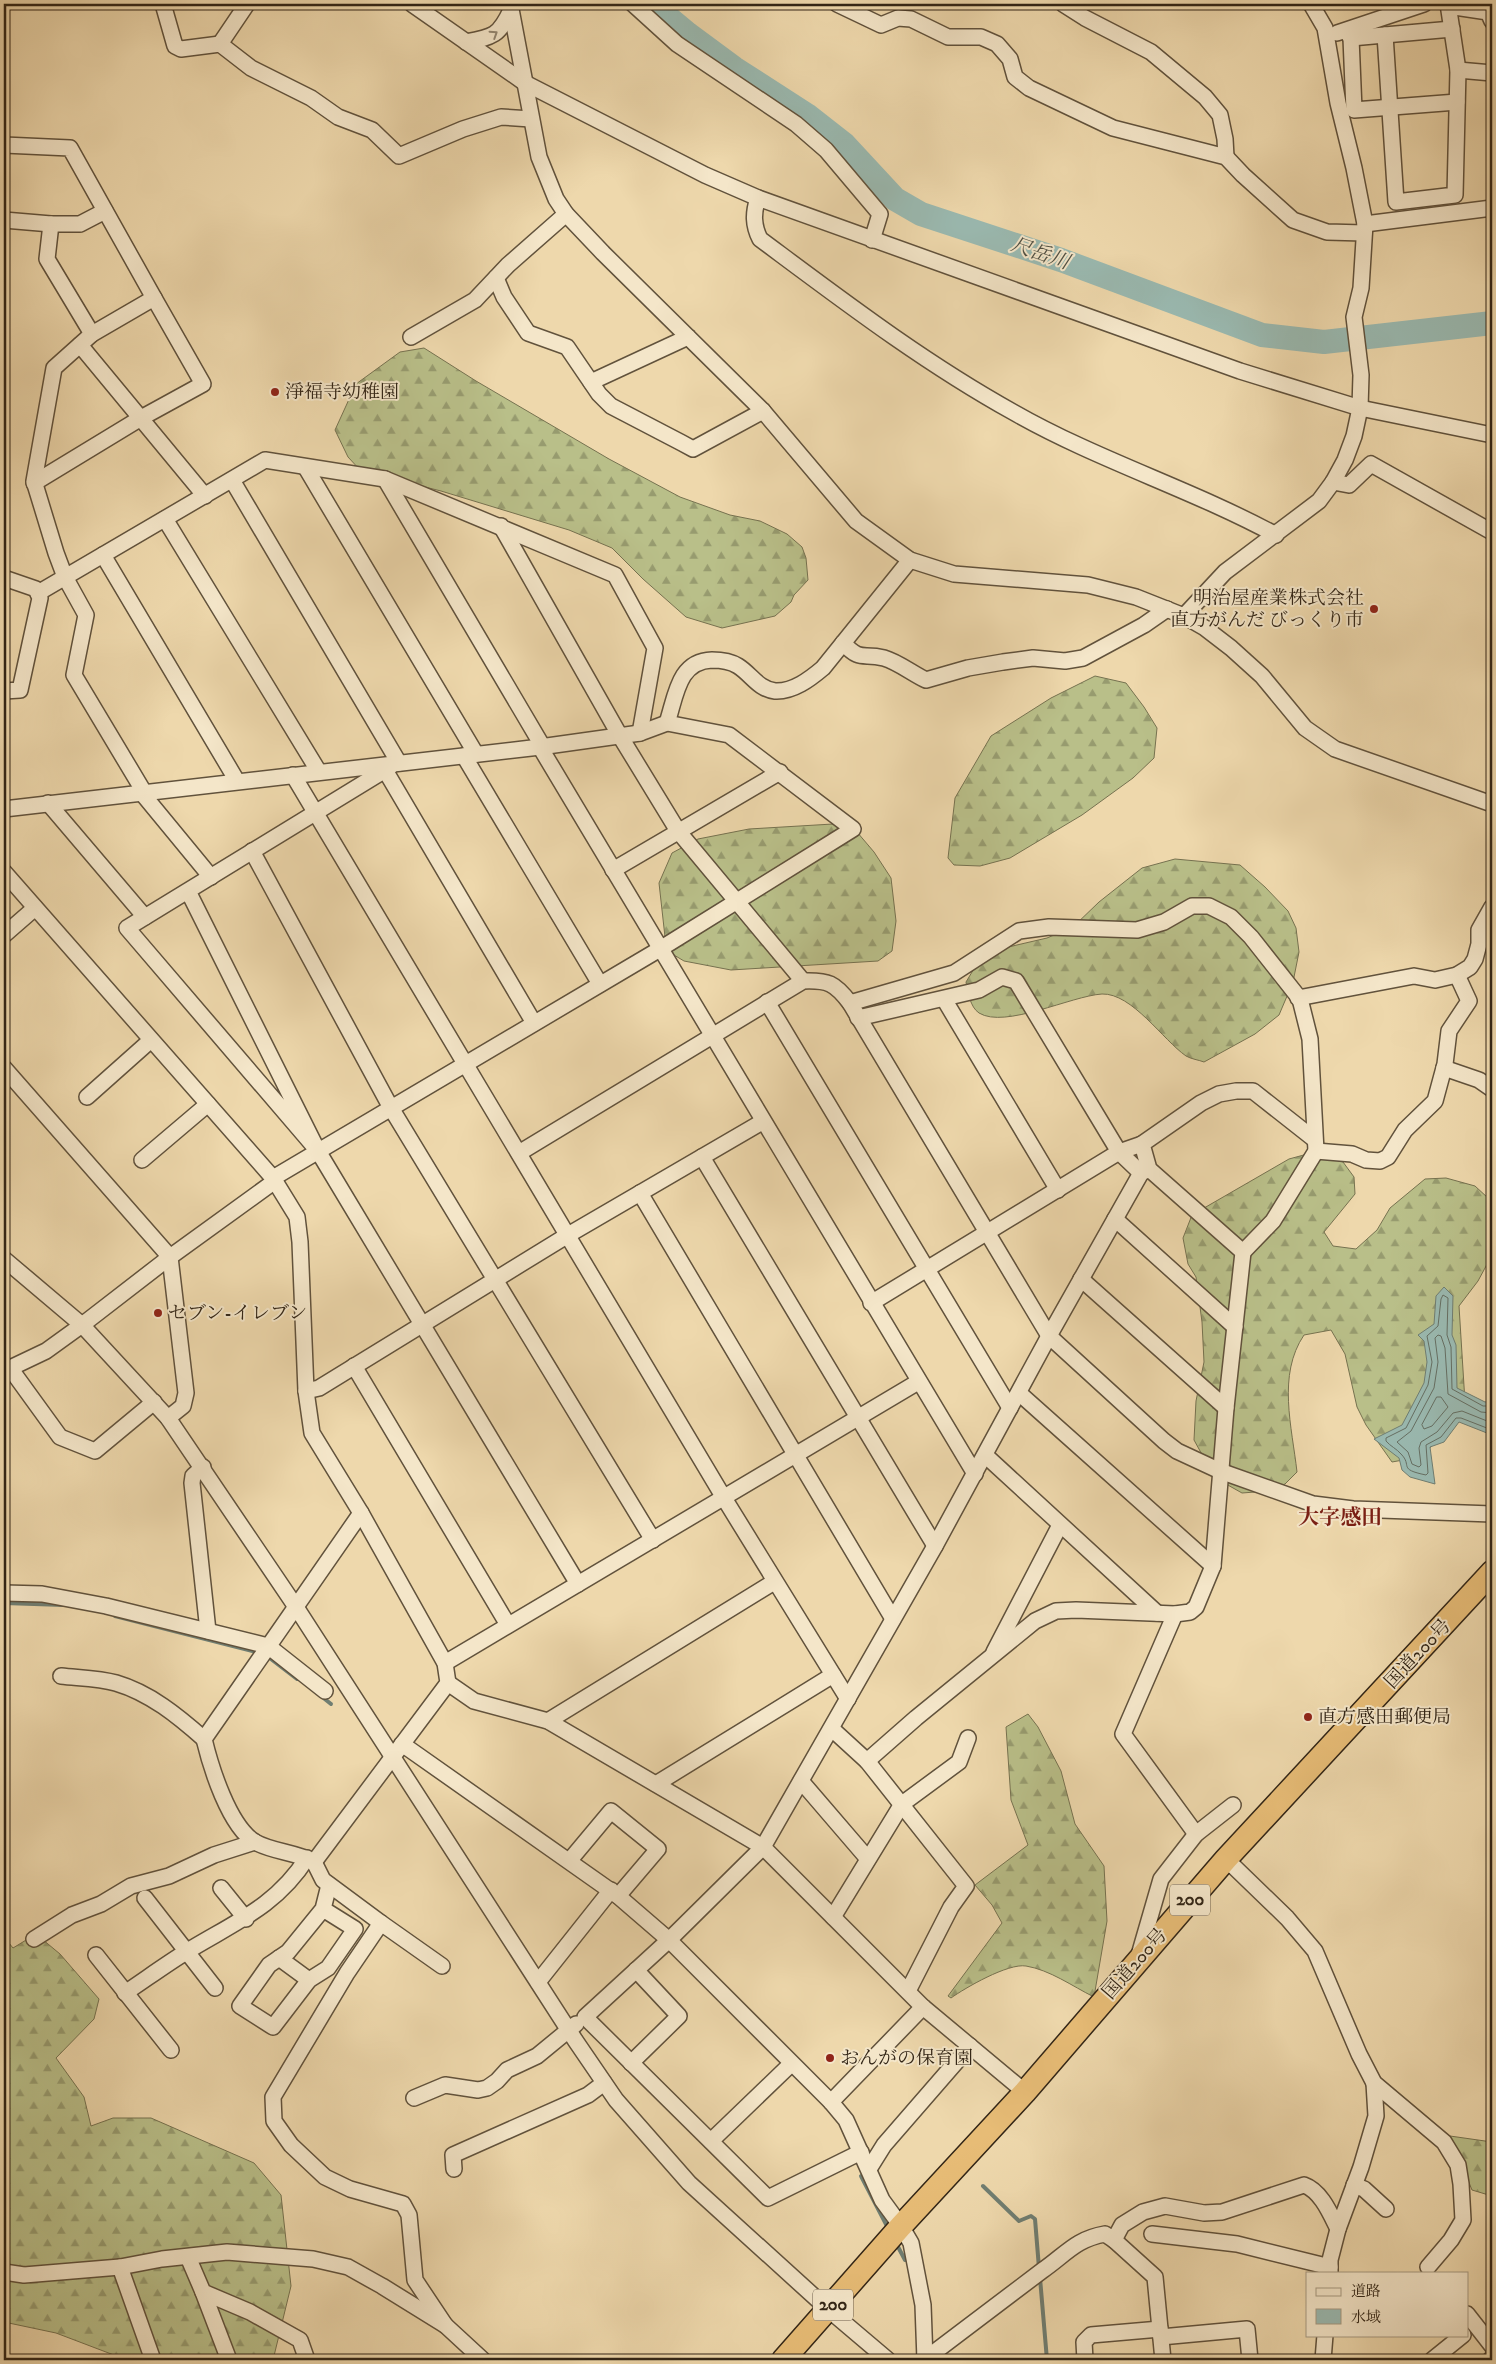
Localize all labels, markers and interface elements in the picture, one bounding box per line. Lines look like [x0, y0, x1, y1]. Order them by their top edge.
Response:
one-way arrow [489, 30, 498, 40]
water label: 尺岳川 [1008, 232, 1074, 276]
place label: 淨福寺幼稚園 [285, 381, 399, 404]
marker: 淨福寺幼稚園 [269, 386, 281, 398]
place label: 明治屋産業株式会社 直方がんだ びっくり市 [1170, 587, 1364, 632]
marker: 明治屋産業株式会社 直方がんだ びっくり市 [1368, 603, 1380, 615]
place label: セブン-イレブン [168, 1302, 307, 1325]
marker: セブン-イレブン [152, 1307, 164, 1319]
district label: 大字感田 [1298, 1505, 1382, 1531]
street label: 国道200号 [1380, 1614, 1456, 1694]
place label: 直方感田郵便局 [1318, 1706, 1451, 1729]
marker: 直方感田郵便局 [1302, 1711, 1314, 1723]
road number: 200 [1170, 1884, 1210, 1916]
street label: 国道200号 [1098, 1924, 1172, 2004]
place label: おんがの保育園 [840, 2047, 973, 2070]
marker: おんがの保育園 [824, 2052, 836, 2064]
legend [1306, 2272, 1468, 2336]
text: 道路 [1351, 2282, 1381, 2301]
road number: 200 [813, 2290, 853, 2320]
text: 水域 [1351, 2308, 1381, 2327]

